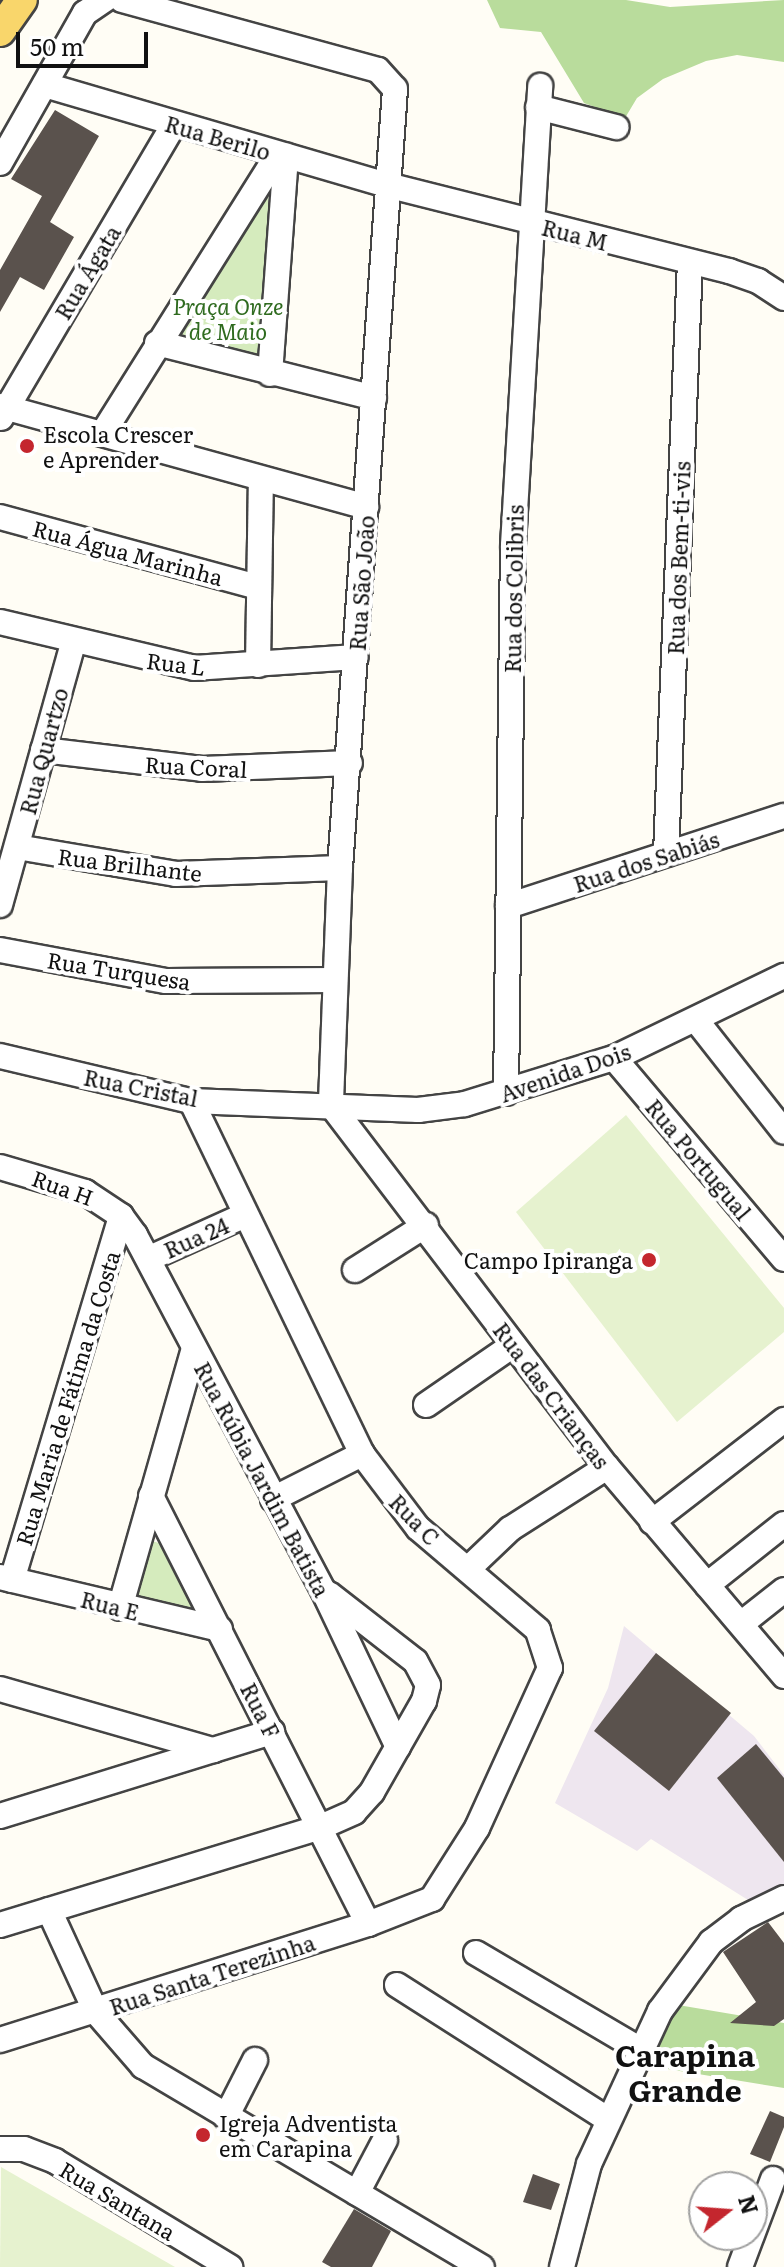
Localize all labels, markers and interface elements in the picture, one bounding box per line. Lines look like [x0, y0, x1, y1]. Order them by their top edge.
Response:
scale bar [20, 16, 152, 66]
text: 50 m [30, 28, 84, 63]
street label: Rua Berilo [162, 109, 274, 165]
street label: Rua M [539, 213, 611, 255]
street label: Rua Ágata [49, 220, 125, 324]
park label: Praça Onze de Maio [172, 292, 284, 344]
place label: Escola Crescer e Aprender [43, 420, 193, 472]
marker: Escola Crescer e Aprender [18, 437, 36, 455]
street label: Rua dos Bem-ti-vis [661, 461, 695, 655]
street label: Rua dos Colibris [498, 505, 528, 673]
street label: Rua Água Marinha [30, 514, 226, 590]
street label: Rua São João [343, 514, 379, 652]
street label: Rua L [145, 646, 207, 680]
street label: Rua Quartzo [13, 685, 73, 817]
street label: Rua Coral [144, 750, 248, 782]
street label: Rua dos Sabiás [570, 825, 722, 897]
street label: Rua Brilhante [56, 842, 204, 886]
street label: Rua Turquesa [45, 946, 193, 994]
street label: Avenida Dois [496, 1037, 634, 1107]
street label: Rua Cristal [82, 1063, 200, 1111]
street label: Rua Portugual [641, 1093, 757, 1225]
street label: Rua H [29, 1164, 97, 1210]
street label: Rua 24 [159, 1211, 233, 1263]
street label: Rua Maria de Fátima da Costa [9, 1247, 125, 1549]
place label: Campo Ipiranga [464, 1247, 633, 1273]
marker: Campo Ipiranga [640, 1251, 658, 1269]
street label: Rua das Crianças [488, 1317, 616, 1473]
street label: Rua Rúbia Jardim Batista [190, 1357, 336, 1601]
street label: Rua C [384, 1488, 446, 1550]
street label: Rua E [78, 1585, 142, 1625]
street label: Rua F [236, 1678, 286, 1742]
street label: Rua Santa Terezinha [106, 1928, 318, 2020]
district label: Carapina Grande [615, 2036, 755, 2106]
place label: Igreja Adventista em Carapina [219, 2109, 397, 2160]
marker: Igreja Adventista em Carapina [194, 2126, 212, 2144]
street label: Rua Santana [55, 2155, 181, 2245]
north arrow [688, 2171, 768, 2251]
text: N [731, 2191, 768, 2218]

